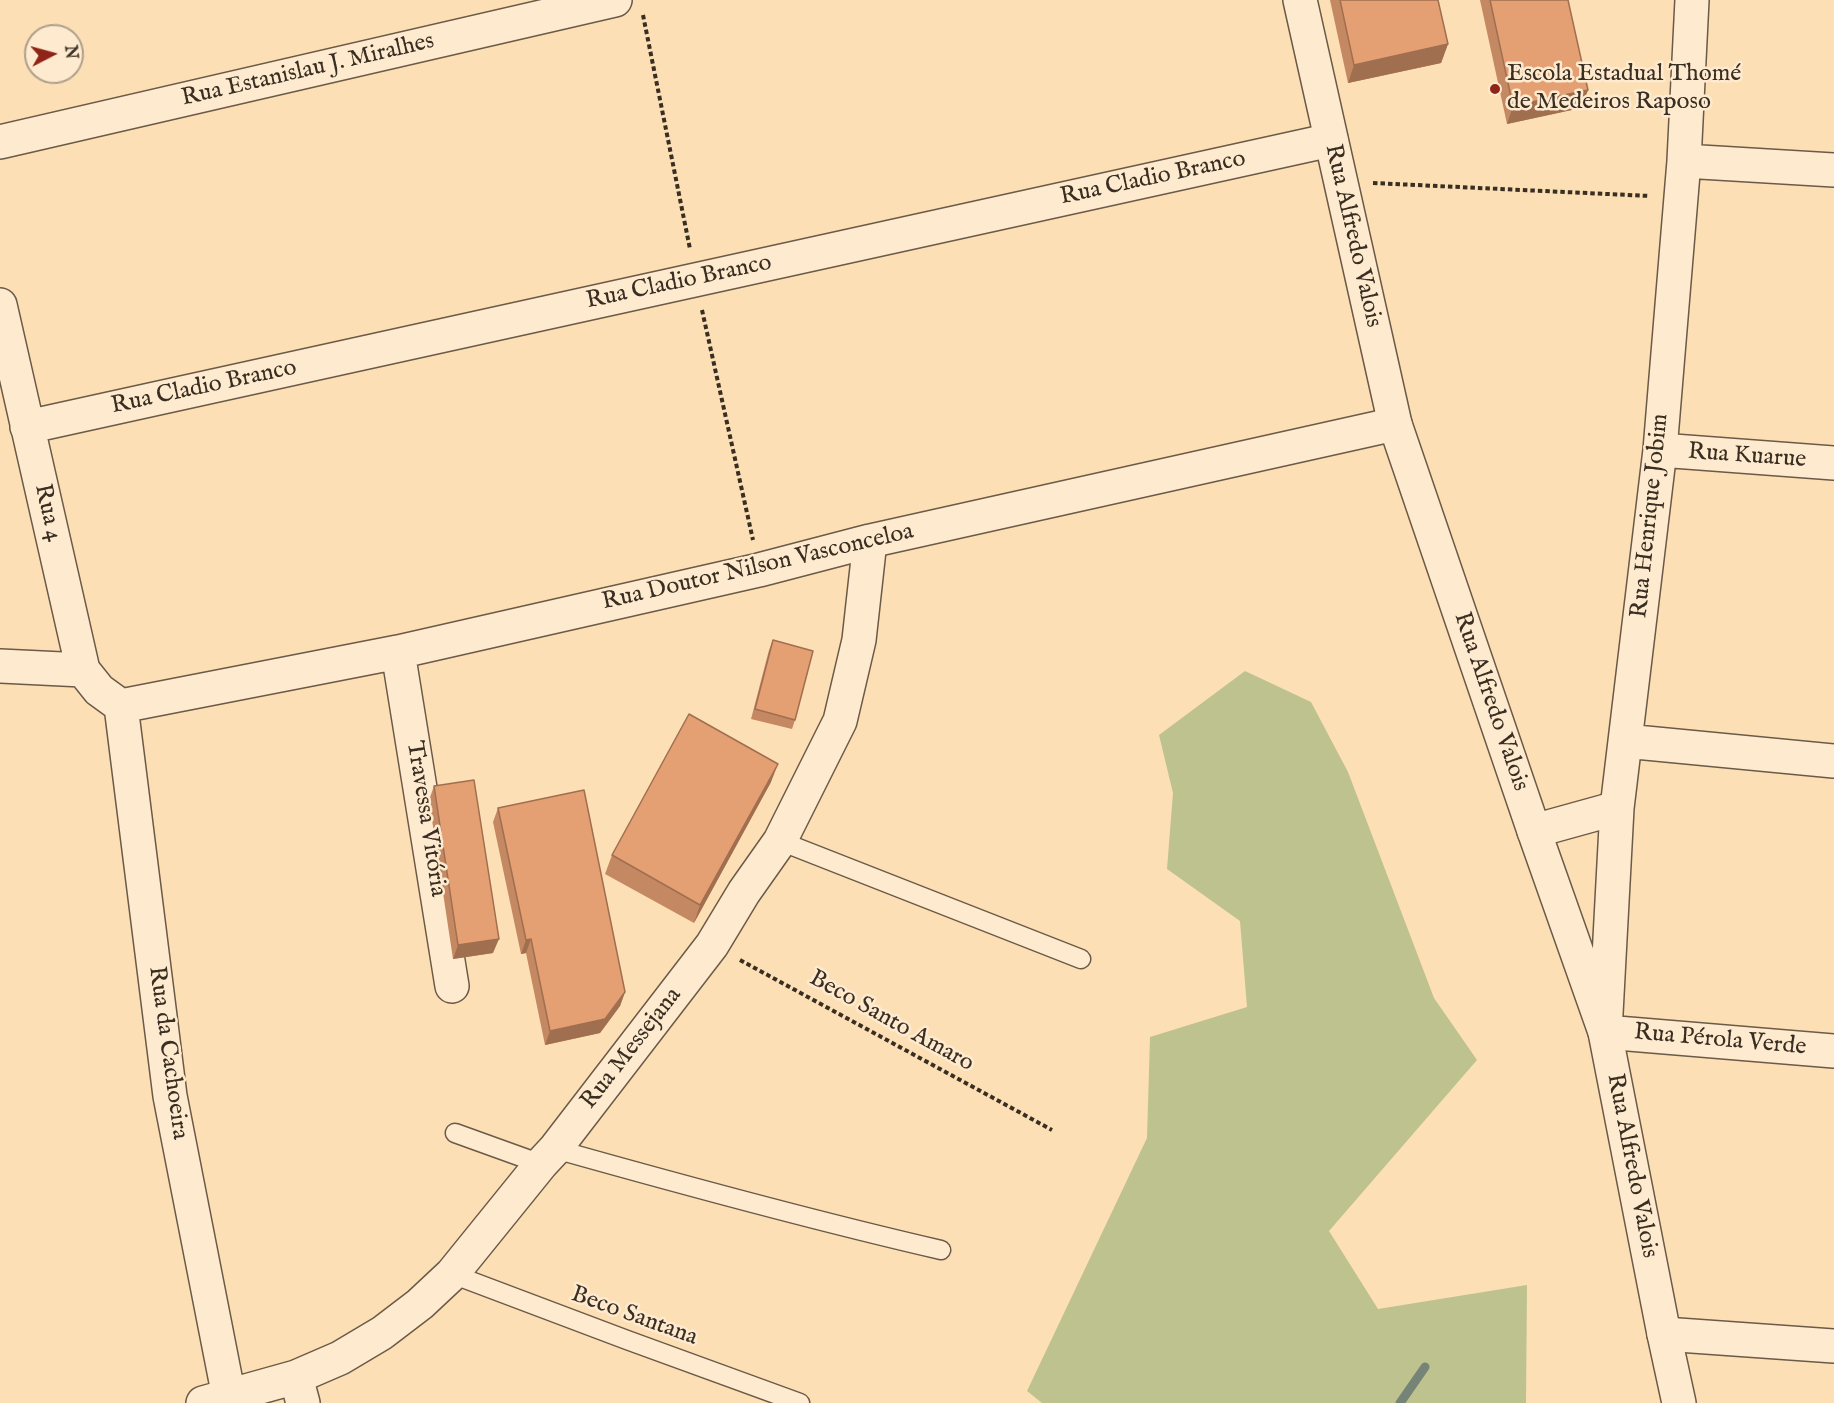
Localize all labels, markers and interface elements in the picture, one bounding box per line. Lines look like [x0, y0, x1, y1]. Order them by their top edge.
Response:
north arrow [24, 24, 84, 84]
street label: Rua Estanislau J. Miralhes [179, 28, 437, 114]
text: N [59, 44, 81, 60]
place label: Escola Estadual Thomé de Medeiros Raposo [1507, 61, 1741, 117]
marker: Escola Estadual Thomé de Medeiros Raposo [1488, 82, 1502, 96]
street label: Rua Alfredo Valois [1317, 142, 1387, 330]
street label: Rua Cladio Branco [1058, 145, 1248, 213]
street label: Rua Cladio Branco [584, 249, 774, 317]
street label: Rua Cladio Branco [109, 354, 299, 422]
street label: Rua Henrique Jobim [1626, 412, 1676, 620]
street label: Rua Kuarue [1687, 439, 1807, 475]
street label: Rua 4 [26, 482, 68, 544]
street label: Rua Doutor Nilson Vasconceloa [600, 518, 916, 618]
street label: Rua Alfredo Valois [1446, 609, 1534, 795]
street label: Travessa Vitória [398, 739, 452, 899]
street label: Rua da Cachoeira [141, 965, 193, 1141]
street label: Beco Santo Amaro [804, 965, 978, 1079]
street label: Rua Messejana [575, 982, 689, 1116]
street label: Rua Pérola Verde [1633, 1019, 1807, 1063]
street label: Rua Alfredo Valois [1599, 1071, 1663, 1261]
street label: Beco Santana [567, 1281, 701, 1353]

